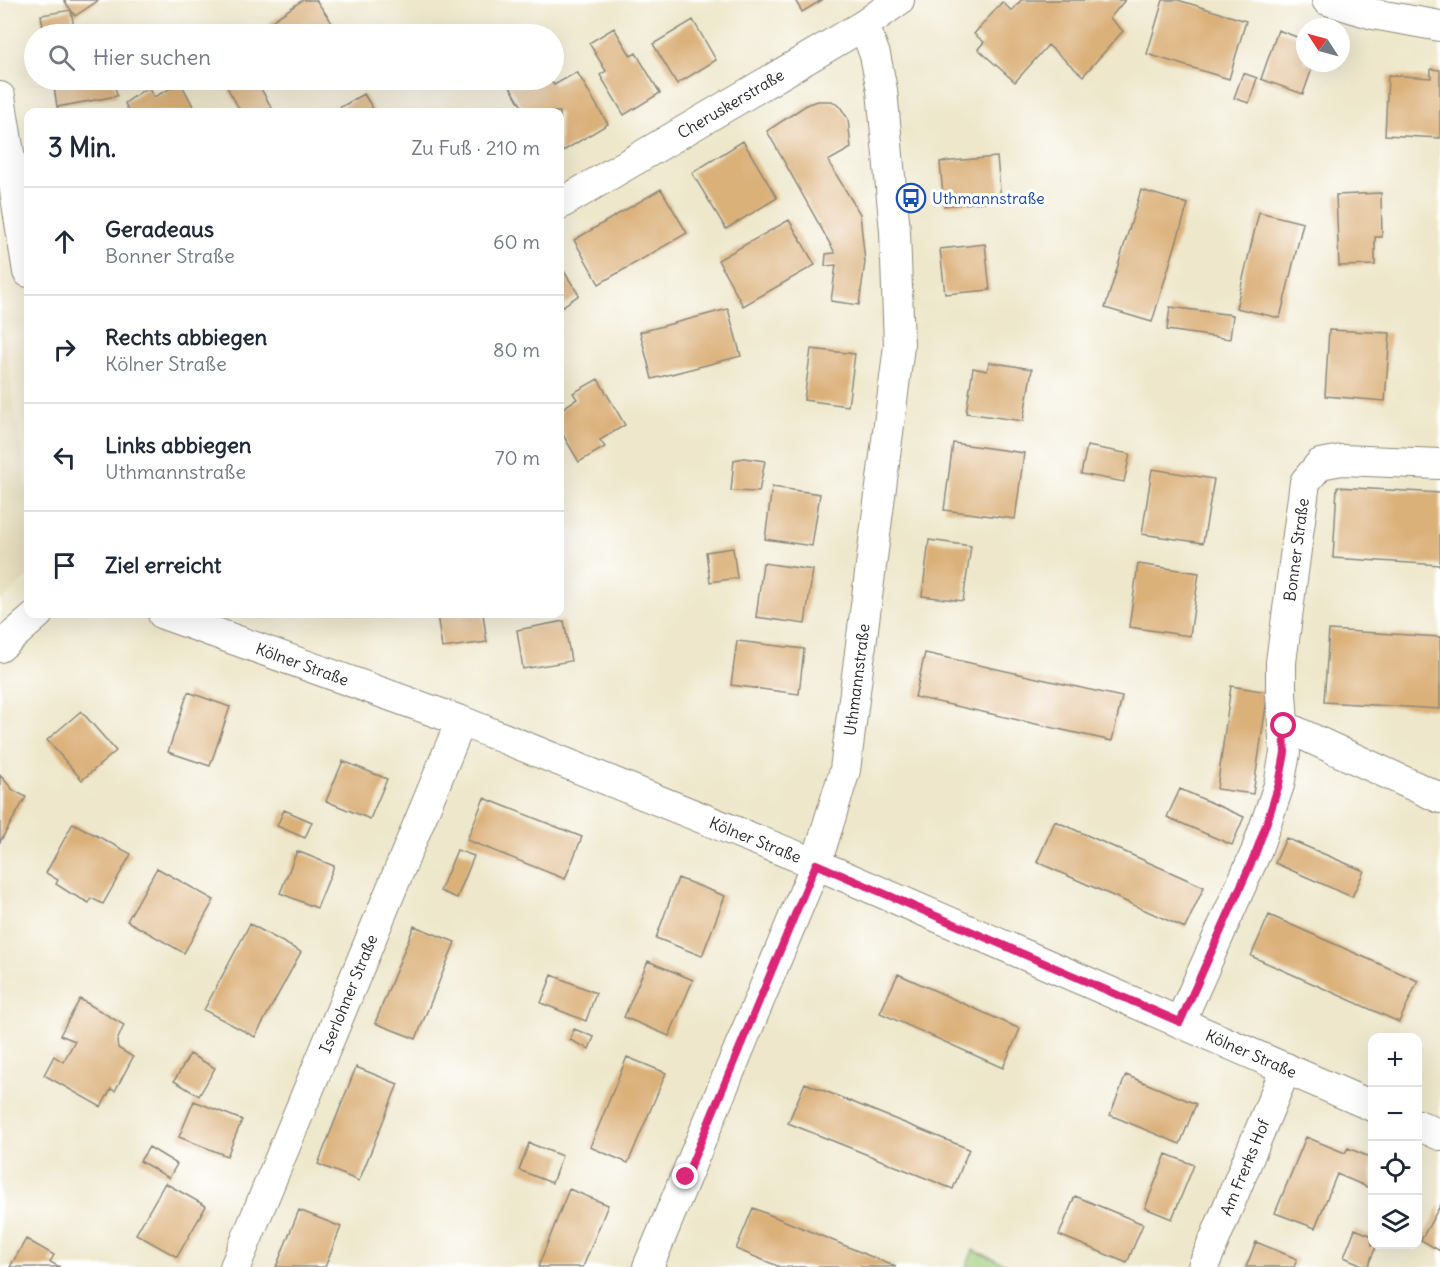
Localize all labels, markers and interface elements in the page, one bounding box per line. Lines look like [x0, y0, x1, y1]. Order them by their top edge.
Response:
north arrow [1296, 18, 1350, 72]
search box [24, 24, 564, 90]
icon: search [45, 41, 78, 74]
text: Hier suchen [93, 43, 211, 71]
street label: Cheruskerstraße [674, 64, 788, 143]
text: 3 Min. [48, 131, 116, 164]
text: Zu Fuß · 210 m [411, 135, 540, 160]
bus stop icon: Uthmannstraße [895, 182, 927, 214]
place label: Uthmannstraße [932, 188, 1045, 208]
text: Geradeaus [105, 215, 214, 243]
icon: ahead [48, 225, 81, 258]
text: 60 m [493, 229, 540, 254]
text: Bonner Straße [105, 243, 235, 268]
text: Rechts abbiegen [105, 323, 267, 351]
icon: right [48, 333, 81, 366]
text: 80 m [493, 337, 540, 362]
text: Kölner Straße [105, 351, 227, 376]
text: Links abbiegen [105, 431, 252, 459]
icon: left [48, 441, 81, 474]
text: 70 m [495, 445, 540, 470]
text: Uthmannstraße [105, 459, 246, 484]
street label: Bonner Straße [1279, 497, 1313, 603]
icon: arrive [48, 549, 81, 582]
text: Ziel erreicht [105, 551, 222, 579]
street label: Uthmannstraße [839, 622, 874, 737]
street label: Kölner Straße [253, 638, 352, 690]
route start [1270, 712, 1296, 738]
street label: Kölner Straße [706, 812, 804, 867]
street label: Iserlohner Straße [315, 931, 382, 1056]
street label: Kölner Straße [1203, 1025, 1300, 1082]
map controls [1368, 1033, 1422, 1249]
button: + [1368, 1033, 1422, 1087]
button: − [1368, 1087, 1422, 1141]
street label: Am Frerks Hof [1216, 1115, 1274, 1219]
button: locate [1368, 1141, 1422, 1195]
route end [672, 1163, 698, 1189]
button: layers [1368, 1195, 1422, 1249]

